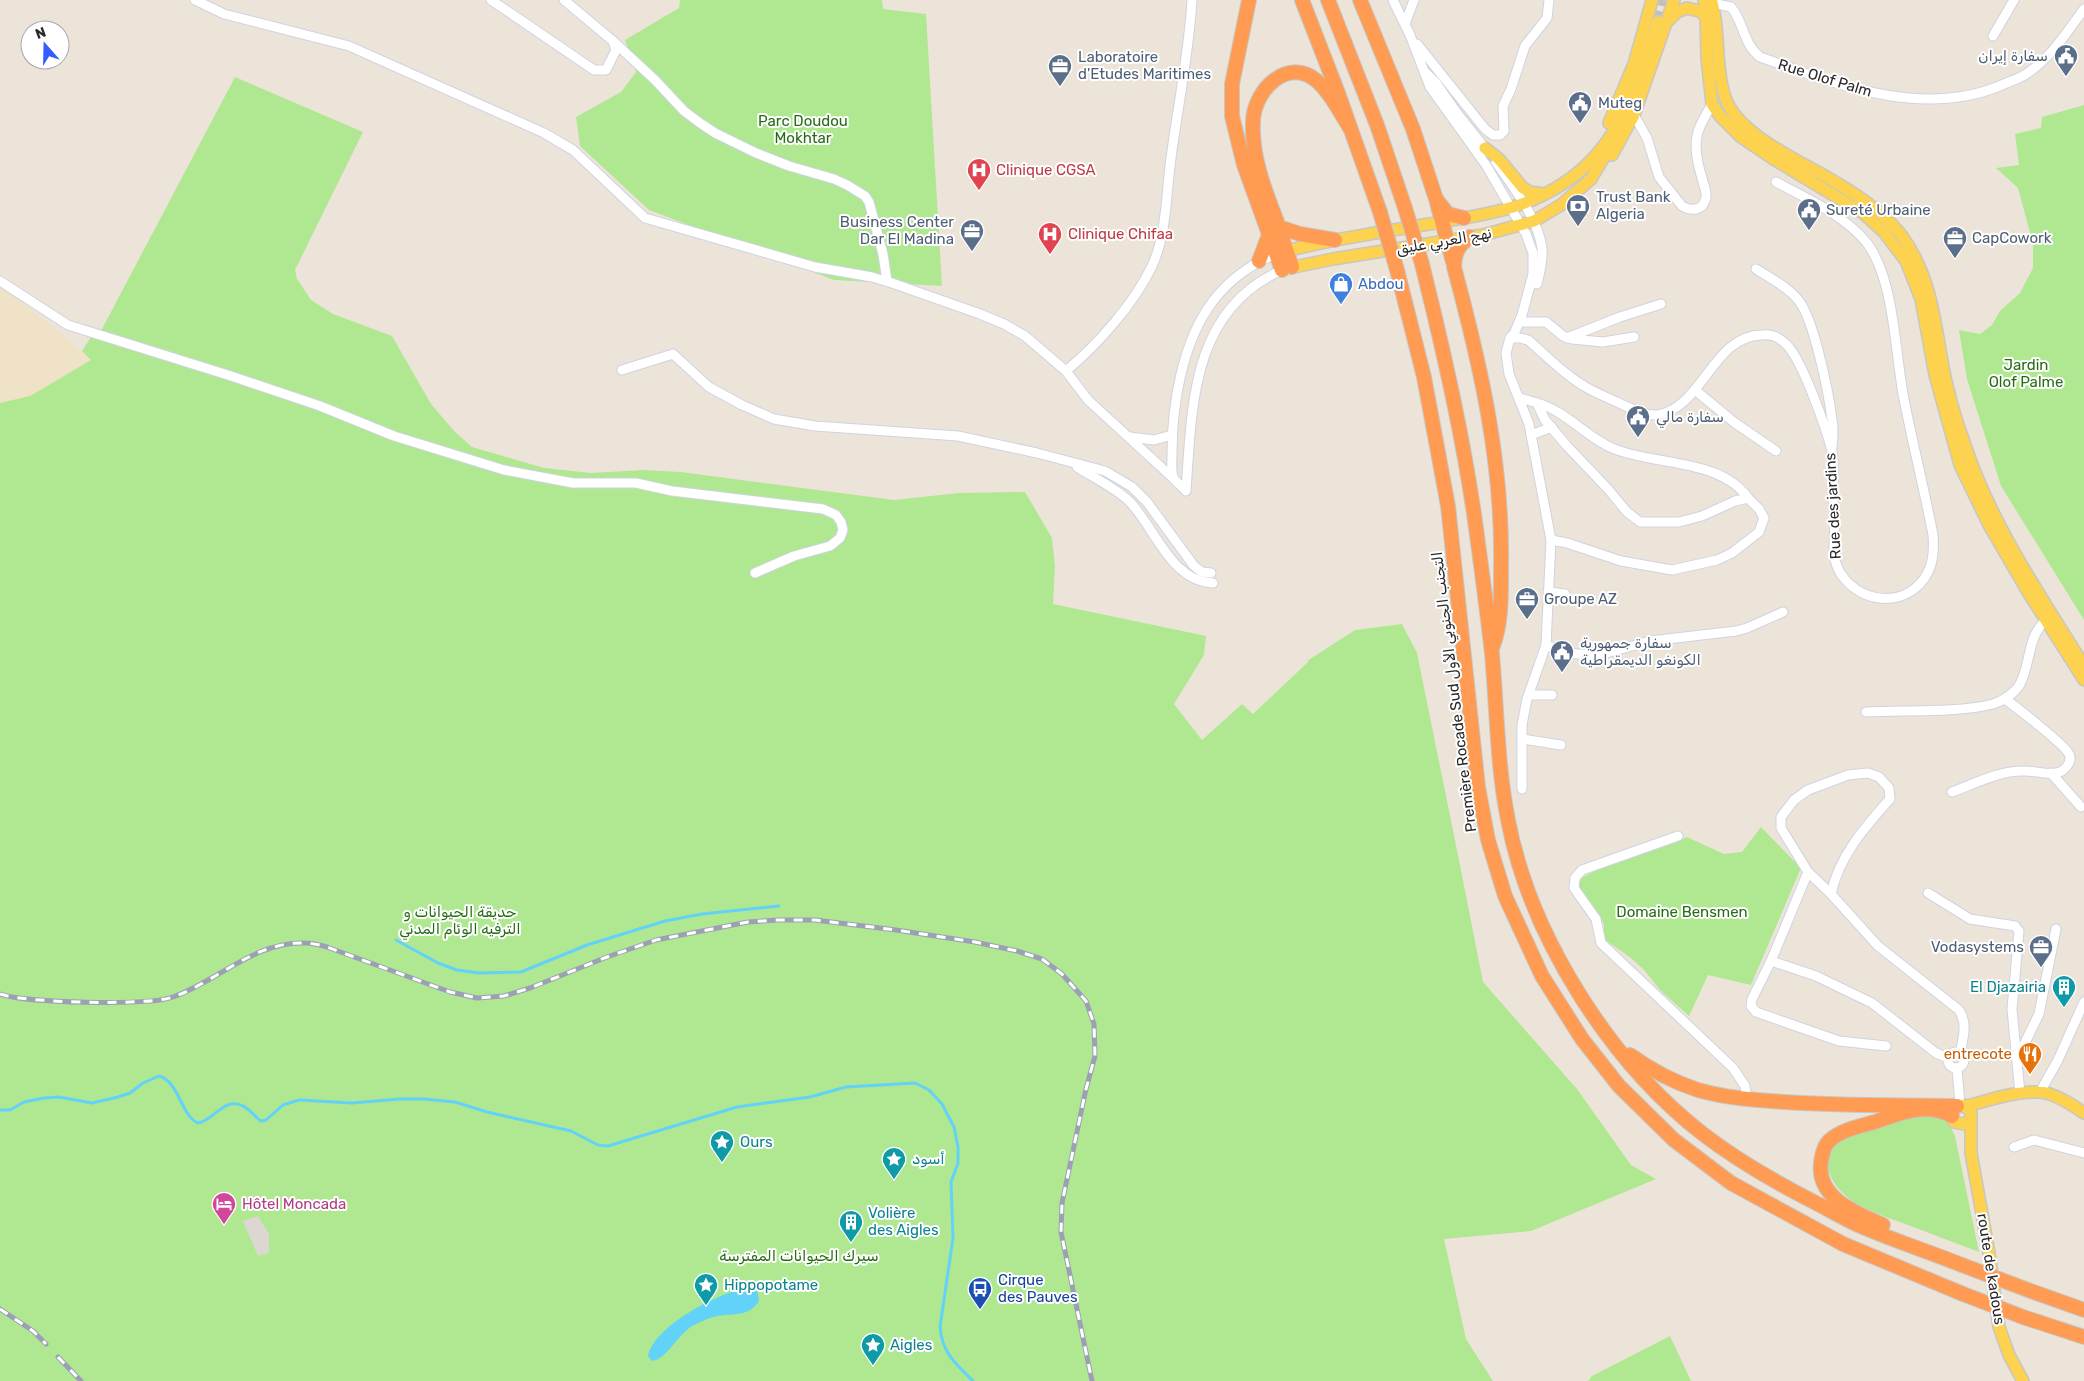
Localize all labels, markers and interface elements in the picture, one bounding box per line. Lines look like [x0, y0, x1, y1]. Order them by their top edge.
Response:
north arrow [20, 20, 70, 70]
text: N [33, 24, 48, 43]
public building icon: سفارة إيران [2053, 43, 2079, 77]
place label: سفارة إيران [1978, 47, 2048, 65]
place label: Laboratoire d'Etudes Maritimes [1078, 48, 1211, 83]
office icon: Laboratoire d'Etudes Maritimes [1047, 53, 1073, 87]
street label: Rue Olof Palm [1776, 55, 1874, 101]
public building icon: Muteg [1567, 90, 1593, 124]
place label: Muteg [1598, 94, 1642, 112]
park label: Parc Doudou Mokhtar [758, 112, 848, 147]
hospital icon: Clinique CGSA [966, 157, 992, 191]
place label: Clinique CGSA [996, 161, 1095, 179]
place label: Trust Bank Algeria [1596, 188, 1671, 223]
bank icon: Trust Bank Algeria [1565, 193, 1591, 227]
public building icon: Sureté Urbaine [1796, 197, 1822, 231]
place label: Sureté Urbaine [1826, 201, 1931, 219]
place label: Business Center Dar El Madina [840, 213, 954, 248]
office icon: Business Center Dar El Madina [959, 218, 985, 252]
hospital icon: Clinique Chifaa [1037, 221, 1063, 255]
street label: نهج العربي عليق [1395, 224, 1494, 261]
place label: Clinique Chifaa [1068, 225, 1173, 243]
office icon: CapCowork [1942, 225, 1968, 259]
place label: CapCowork [1972, 229, 2052, 247]
shop icon: Abdou [1328, 271, 1354, 305]
place label: Abdou [1358, 275, 1404, 293]
park label: Jardin Olof Palme [1989, 356, 2063, 391]
public building icon: سفارة مالي [1625, 404, 1651, 438]
place label: سفارة مالي [1656, 408, 1724, 429]
street label: Rue des jardins [1821, 452, 1845, 560]
street label: Première Rocade Sud التجنب الجنوبي الأول [1428, 550, 1483, 833]
office icon: Groupe AZ [1514, 586, 1540, 620]
place label: Groupe AZ [1544, 590, 1617, 608]
place label: سفارة جمهورية الكونغو الديمقراطية [1580, 634, 1701, 669]
public building icon: سفارة جمهورية الكونغو الديمقراطية [1549, 639, 1575, 673]
park label: حديقة الحيوانات و الترفيه الوئام المدني [399, 903, 521, 941]
park label: Domaine Bensmen [1616, 903, 1748, 921]
office icon: Vodasystems [2028, 934, 2054, 968]
place label: Vodasystems [1931, 938, 2024, 956]
building icon: El Djazairia [2051, 974, 2077, 1008]
place label: El Djazairia [1970, 978, 2046, 996]
restaurant icon: entrecote [2017, 1041, 2043, 1075]
place label: entrecote [1944, 1045, 2012, 1063]
place icon: Ours [709, 1129, 735, 1163]
place label: Ours [740, 1133, 773, 1151]
place icon: أسود [881, 1146, 907, 1180]
place label: أسود [912, 1150, 945, 1168]
hotel icon: Hôtel Moncada [211, 1191, 237, 1225]
place label: Hôtel Moncada [242, 1195, 346, 1213]
place label: Volière des Aigles [868, 1204, 939, 1239]
building icon: Volière des Aigles [838, 1209, 864, 1243]
street label: route de kadous [1973, 1212, 2009, 1326]
park label: سيرك الحيوانات المفترسة [719, 1247, 879, 1265]
place label: Cirque des Pauves [998, 1271, 1078, 1306]
place icon: Hippopotame [693, 1272, 719, 1306]
place label: Hippopotame [724, 1276, 818, 1294]
bus stop icon: Cirque des Pauves [967, 1276, 993, 1310]
place icon: Aigles [860, 1332, 886, 1366]
place label: Aigles [890, 1336, 933, 1354]

